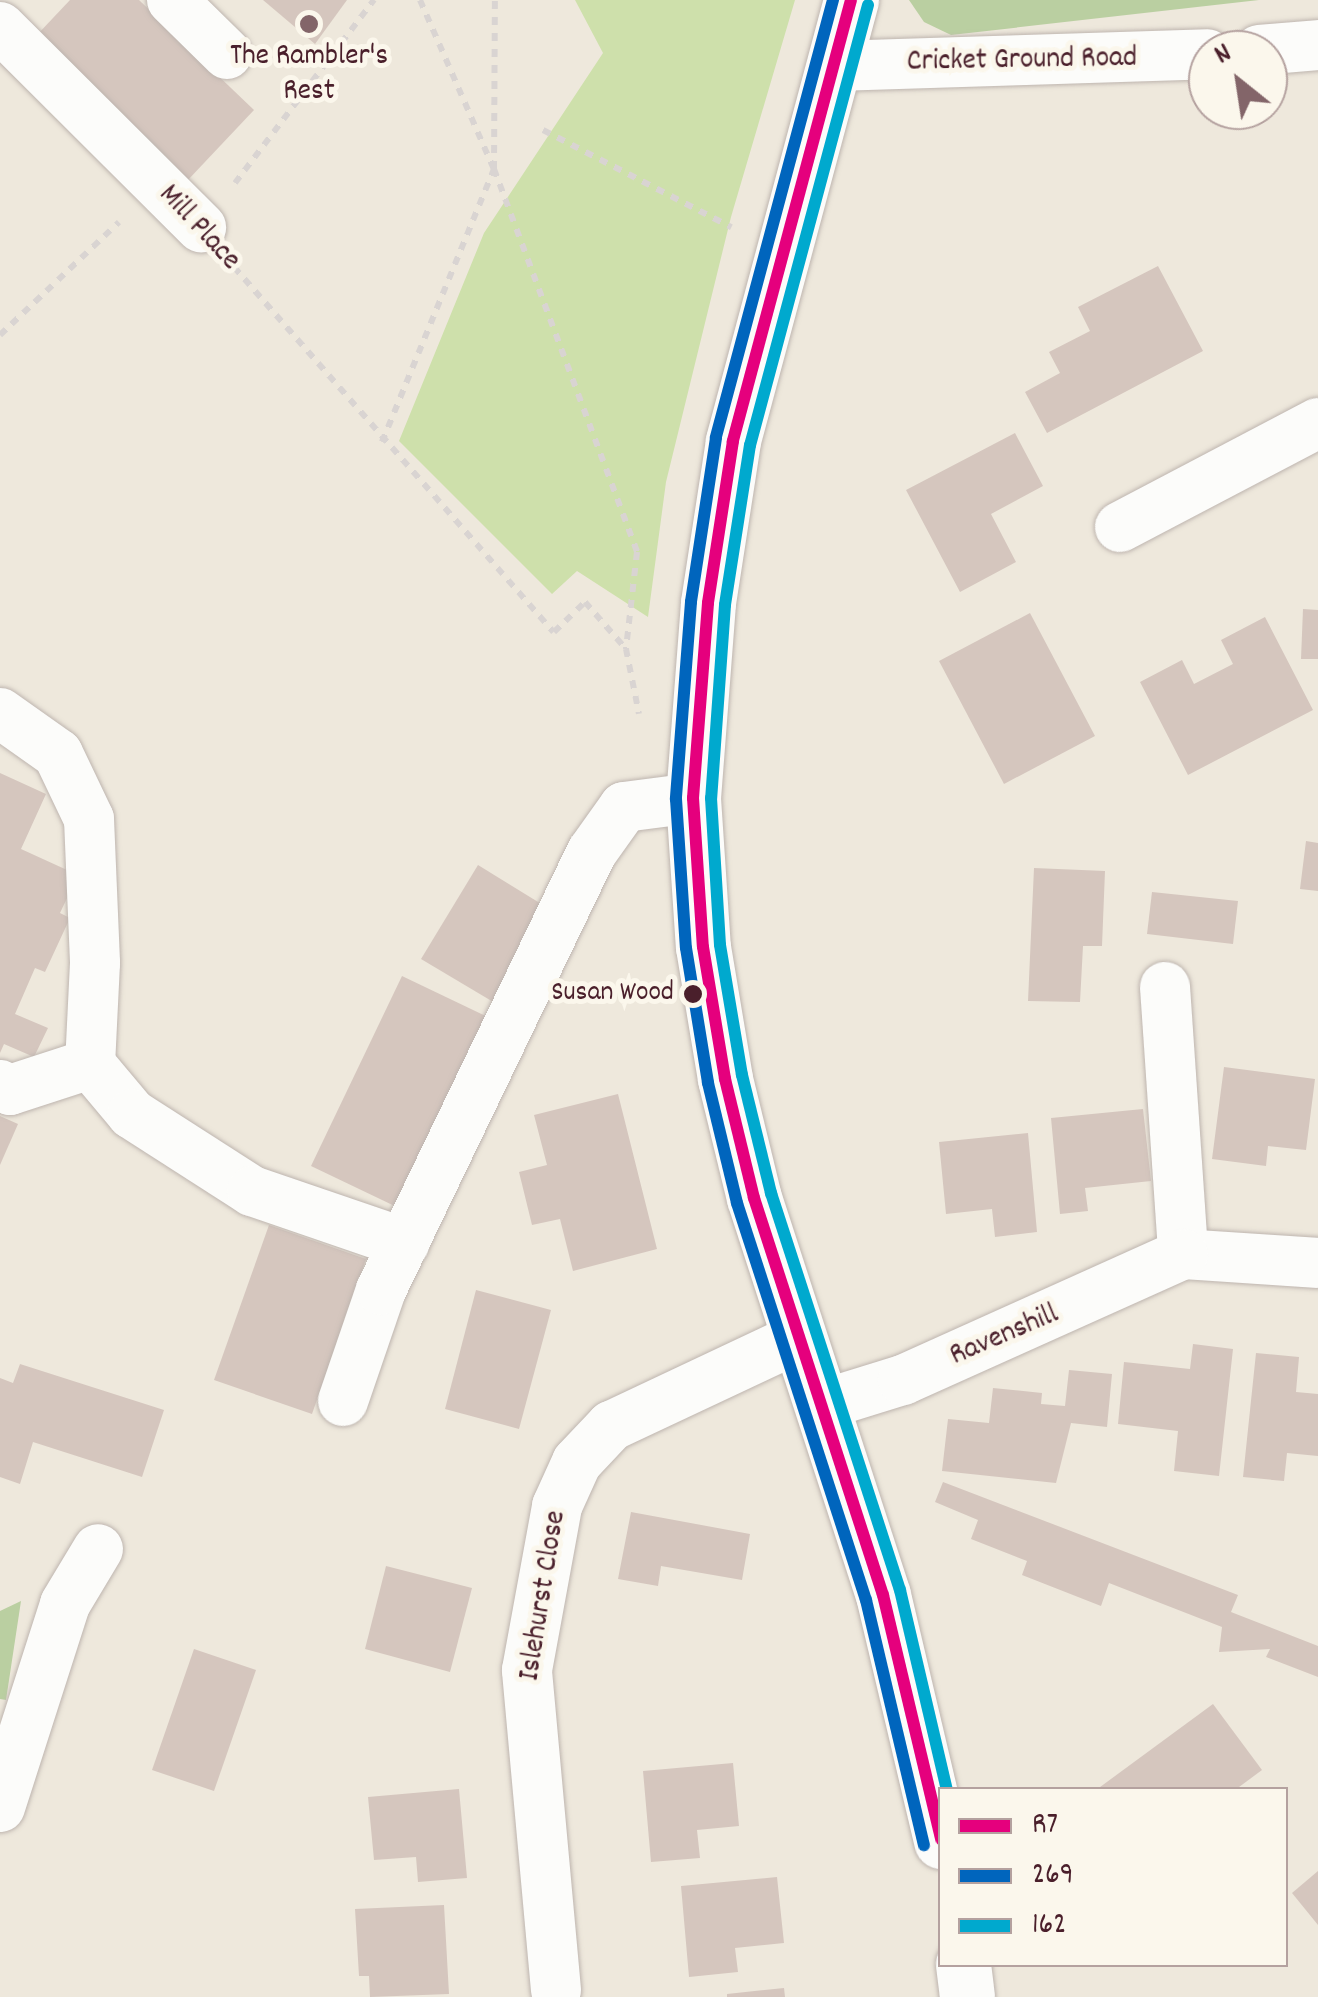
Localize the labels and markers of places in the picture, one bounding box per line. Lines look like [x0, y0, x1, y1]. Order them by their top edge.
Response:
marker: The Rambler's Rest [298, 13, 320, 35]
place label: The Rambler's Rest [230, 40, 388, 110]
place label: Susan Wood [551, 977, 674, 1011]
marker: Susan Wood [683, 984, 703, 1004]

